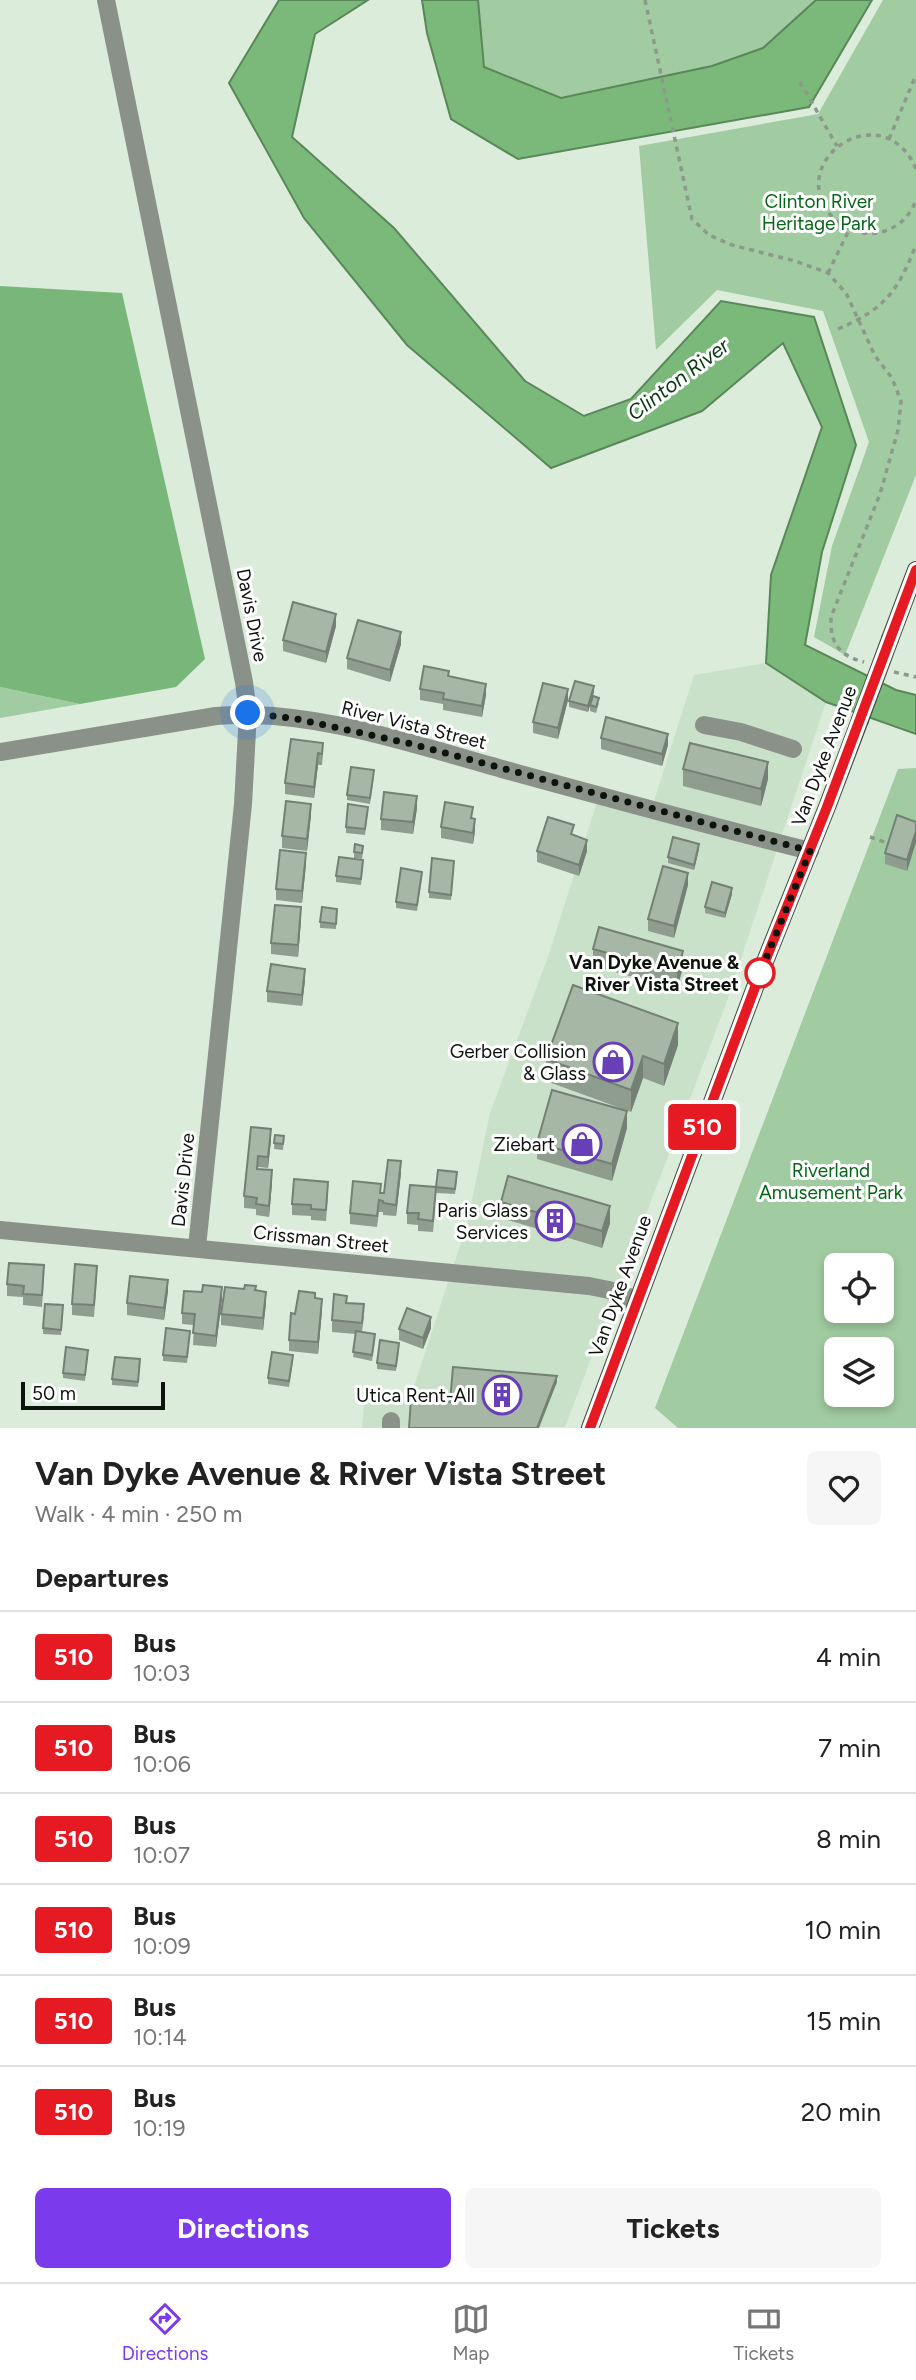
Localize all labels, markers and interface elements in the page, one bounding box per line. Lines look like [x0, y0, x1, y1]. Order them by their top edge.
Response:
park label: Clinton River Heritage Park [762, 190, 877, 235]
water label: Clinton River [622, 332, 735, 425]
street label: Davis Drive [232, 566, 272, 664]
street label: Van Dyke Avenue [787, 682, 861, 830]
your location [230, 695, 265, 730]
street label: River Vista Street [339, 696, 489, 754]
place label: Van Dyke Avenue & River Vista Street [569, 951, 740, 996]
marker: Van Dyke Avenue & River Vista Street [745, 958, 775, 988]
place label: Gerber Collision & Glass [450, 1040, 586, 1085]
shop icon: Gerber Collision & Glass [592, 1041, 634, 1083]
line badge: 510 [662, 1104, 742, 1150]
text: 510 [682, 1112, 722, 1141]
shop icon: Ziebart [561, 1123, 603, 1165]
street label: Davis Drive [167, 1132, 199, 1228]
place label: Ziebart [494, 1133, 555, 1156]
park label: Riverland Amusement Park [759, 1159, 904, 1204]
place label: Paris Glass Services [437, 1199, 528, 1244]
building icon: Paris Glass Services [534, 1200, 576, 1242]
street label: Van Dyke Avenue [584, 1212, 656, 1360]
street label: Crissman Street [252, 1220, 390, 1258]
map controls [824, 1253, 894, 1407]
button: locate [824, 1253, 894, 1323]
button: layers [824, 1337, 894, 1407]
building icon: Utica Rent-All [481, 1374, 523, 1416]
scale bar [21, 1379, 164, 1411]
text: 50 m [32, 1382, 76, 1405]
place label: Utica Rent-All [356, 1384, 475, 1407]
button: heart [807, 1451, 881, 1525]
text: Van Dyke Avenue & River Vista Street [35, 1454, 606, 1493]
text: Walk · 4 min · 250 m [35, 1500, 242, 1528]
text: Departures [35, 1562, 169, 1594]
text: Bus [133, 1627, 176, 1659]
text: 4 min [816, 1641, 881, 1673]
text: 510 [54, 1642, 93, 1671]
text: 10:03 [133, 1659, 190, 1687]
text: Bus [133, 1718, 176, 1750]
text: 7 min [818, 1732, 881, 1764]
text: 510 [54, 1733, 93, 1762]
text: 10:06 [133, 1750, 191, 1778]
text: Bus [133, 1809, 176, 1841]
text: 8 min [816, 1823, 881, 1855]
text: 510 [54, 1824, 93, 1853]
text: 10:07 [133, 1841, 190, 1869]
text: Bus [133, 1900, 176, 1932]
text: 10 min [805, 1914, 881, 1946]
text: 510 [54, 1915, 93, 1944]
text: 10:09 [133, 1932, 191, 1960]
text: Bus [133, 1991, 176, 2023]
text: 15 min [806, 2005, 881, 2037]
text: 510 [54, 2006, 93, 2035]
text: 10:14 [133, 2023, 187, 2051]
text: Bus [133, 2082, 176, 2114]
text: 20 min [801, 2096, 881, 2128]
text: 510 [54, 2097, 93, 2126]
text: 10:19 [133, 2114, 186, 2142]
button: Directions [35, 2188, 451, 2268]
button: Tickets [465, 2188, 881, 2268]
tab: Directions [122, 2300, 208, 2365]
tab: Map [452, 2300, 490, 2365]
tab: Tickets [734, 2300, 794, 2365]

